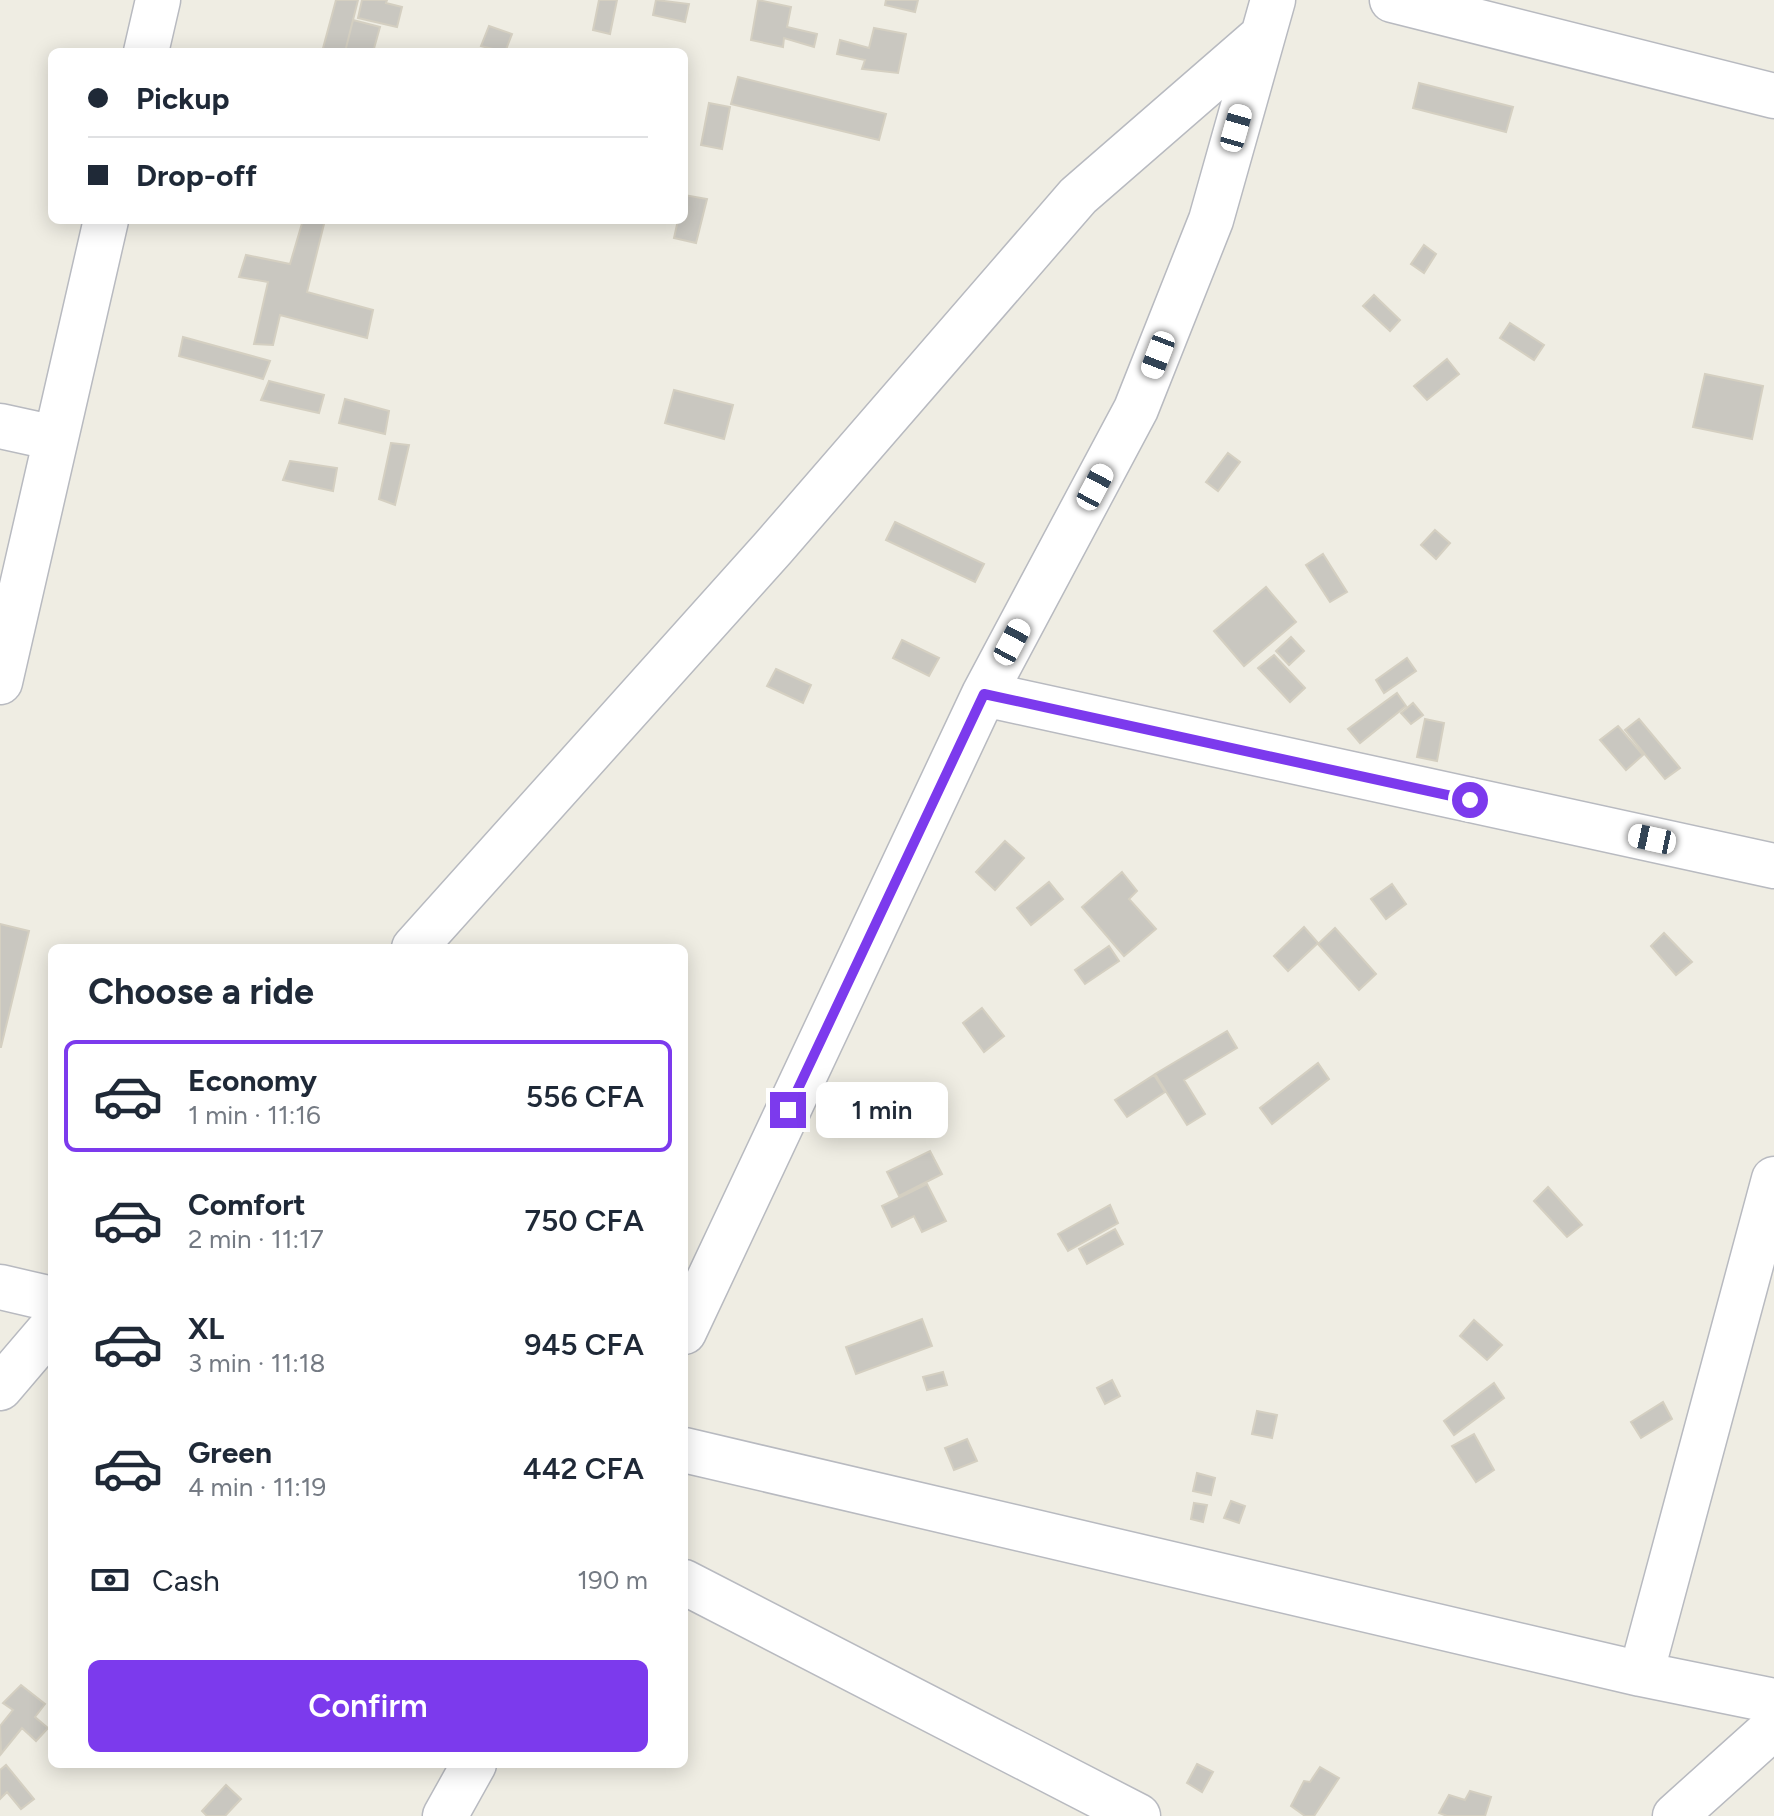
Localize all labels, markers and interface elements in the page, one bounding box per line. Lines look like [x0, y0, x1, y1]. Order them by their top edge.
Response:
text: Pickup [136, 80, 230, 117]
car [1218, 102, 1254, 154]
text: Drop-off [136, 157, 257, 194]
car [1138, 328, 1178, 382]
car [1073, 460, 1117, 514]
car [990, 615, 1034, 669]
route start [1452, 782, 1488, 818]
car [1626, 822, 1678, 856]
text: Choose a ride [88, 970, 314, 1013]
icon: car [92, 1060, 164, 1132]
text: Economy [188, 1062, 317, 1099]
text: 556 CFA [526, 1078, 644, 1115]
callout: 1 min [816, 1082, 948, 1138]
route end [770, 1092, 806, 1128]
text: 1 min [852, 1094, 912, 1126]
text: 1 min · 11:16 [188, 1099, 321, 1131]
icon: car [92, 1184, 164, 1256]
text: Comfort [188, 1186, 306, 1223]
text: 750 CFA [524, 1202, 644, 1239]
text: 2 min · 11:17 [188, 1223, 324, 1255]
icon: car [92, 1308, 164, 1380]
text: XL [188, 1310, 224, 1347]
text: 945 CFA [524, 1326, 644, 1363]
text: 3 min · 11:18 [188, 1347, 325, 1379]
icon: car [92, 1432, 164, 1504]
text: Green [188, 1434, 272, 1471]
text: 442 CFA [523, 1450, 644, 1487]
text: 4 min · 11:19 [188, 1471, 326, 1503]
icon: cash [88, 1558, 132, 1602]
text: Cash [152, 1562, 220, 1599]
text: 190 m [577, 1564, 648, 1596]
button: Confirm [88, 1660, 648, 1752]

